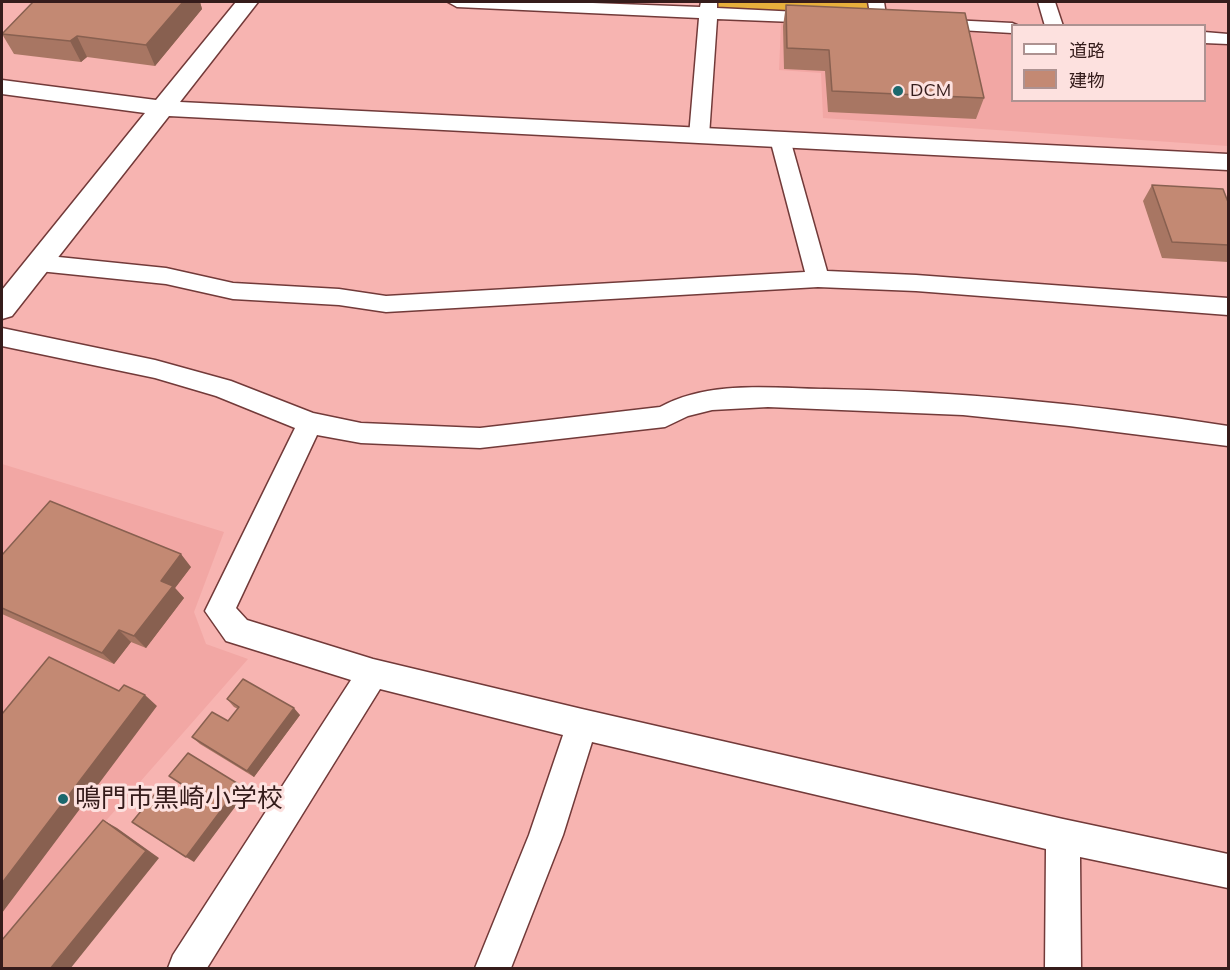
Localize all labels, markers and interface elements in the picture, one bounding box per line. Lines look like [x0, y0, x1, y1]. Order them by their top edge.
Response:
legend [1011, 24, 1206, 102]
text: 道路 [1069, 39, 1105, 62]
text: 建物 [1069, 69, 1105, 92]
place label: DCM [910, 80, 951, 102]
marker: DCM [891, 84, 905, 98]
place label: 鳴門市黒崎小学校 [75, 783, 283, 815]
marker: 鳴門市黒崎小学校 [56, 792, 70, 806]

